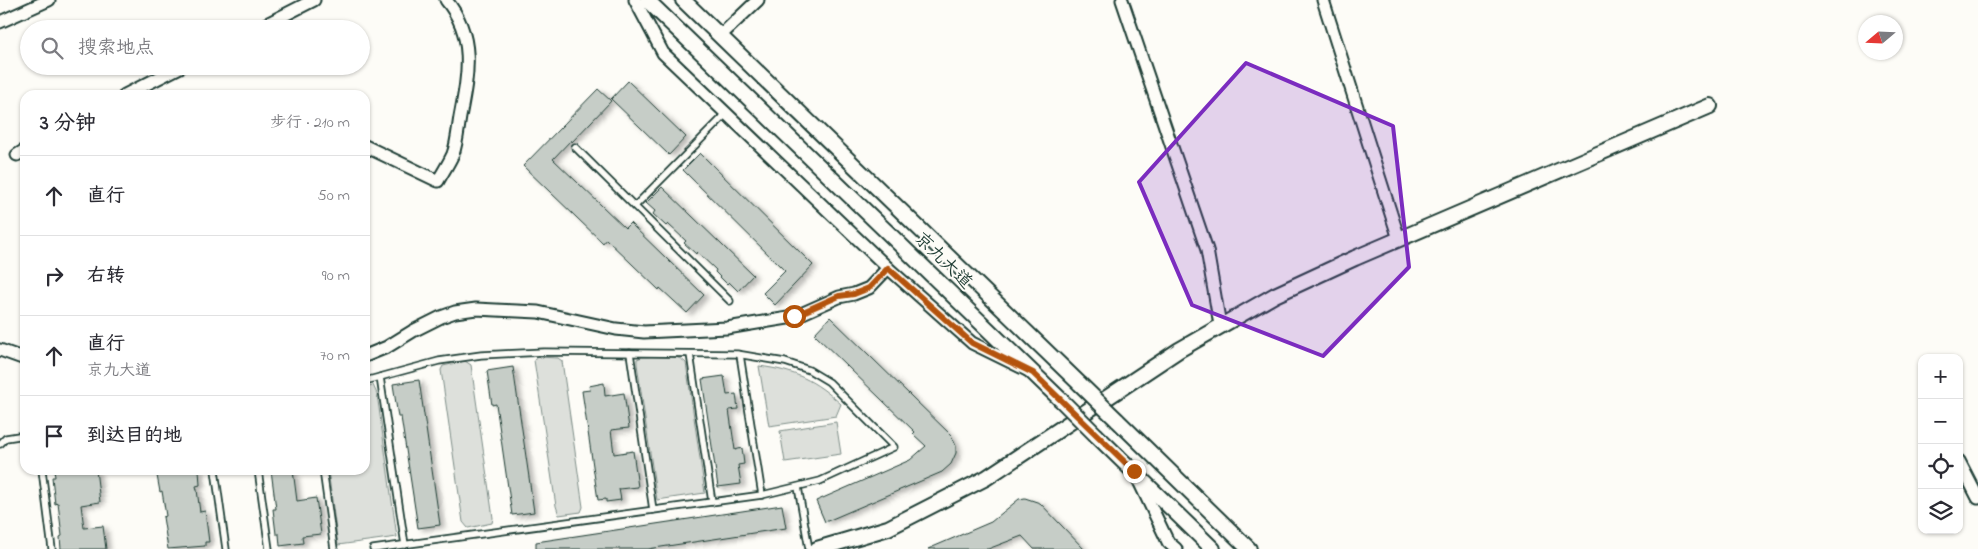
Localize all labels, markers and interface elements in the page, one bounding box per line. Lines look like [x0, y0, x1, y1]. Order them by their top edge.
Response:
north arrow [1858, 15, 1903, 60]
search box [20, 20, 370, 75]
icon: search [38, 34, 66, 62]
text: 搜索地点 [78, 35, 154, 62]
text: 3 分钟 [40, 109, 96, 139]
text: 步行 · 210 m [270, 111, 350, 135]
icon: ahead [40, 182, 68, 210]
text: 直行 [87, 183, 125, 210]
text: 50 m [318, 184, 350, 208]
street label: 京九大道 [908, 227, 978, 296]
icon: right [40, 262, 68, 290]
text: 右转 [87, 263, 125, 290]
text: 90 m [322, 264, 350, 288]
route start [783, 305, 806, 328]
text: 直行 [87, 331, 125, 358]
icon: ahead [40, 342, 68, 370]
text: 70 m [320, 344, 350, 368]
map controls [1918, 354, 1963, 534]
button: + [1918, 354, 1963, 399]
text: 京九大道 [87, 359, 151, 383]
button: − [1918, 399, 1963, 444]
icon: arrive [40, 422, 68, 450]
text: 到达目的地 [87, 423, 182, 450]
button: locate [1918, 444, 1963, 489]
route end [1123, 460, 1146, 483]
button: layers [1918, 489, 1963, 534]

